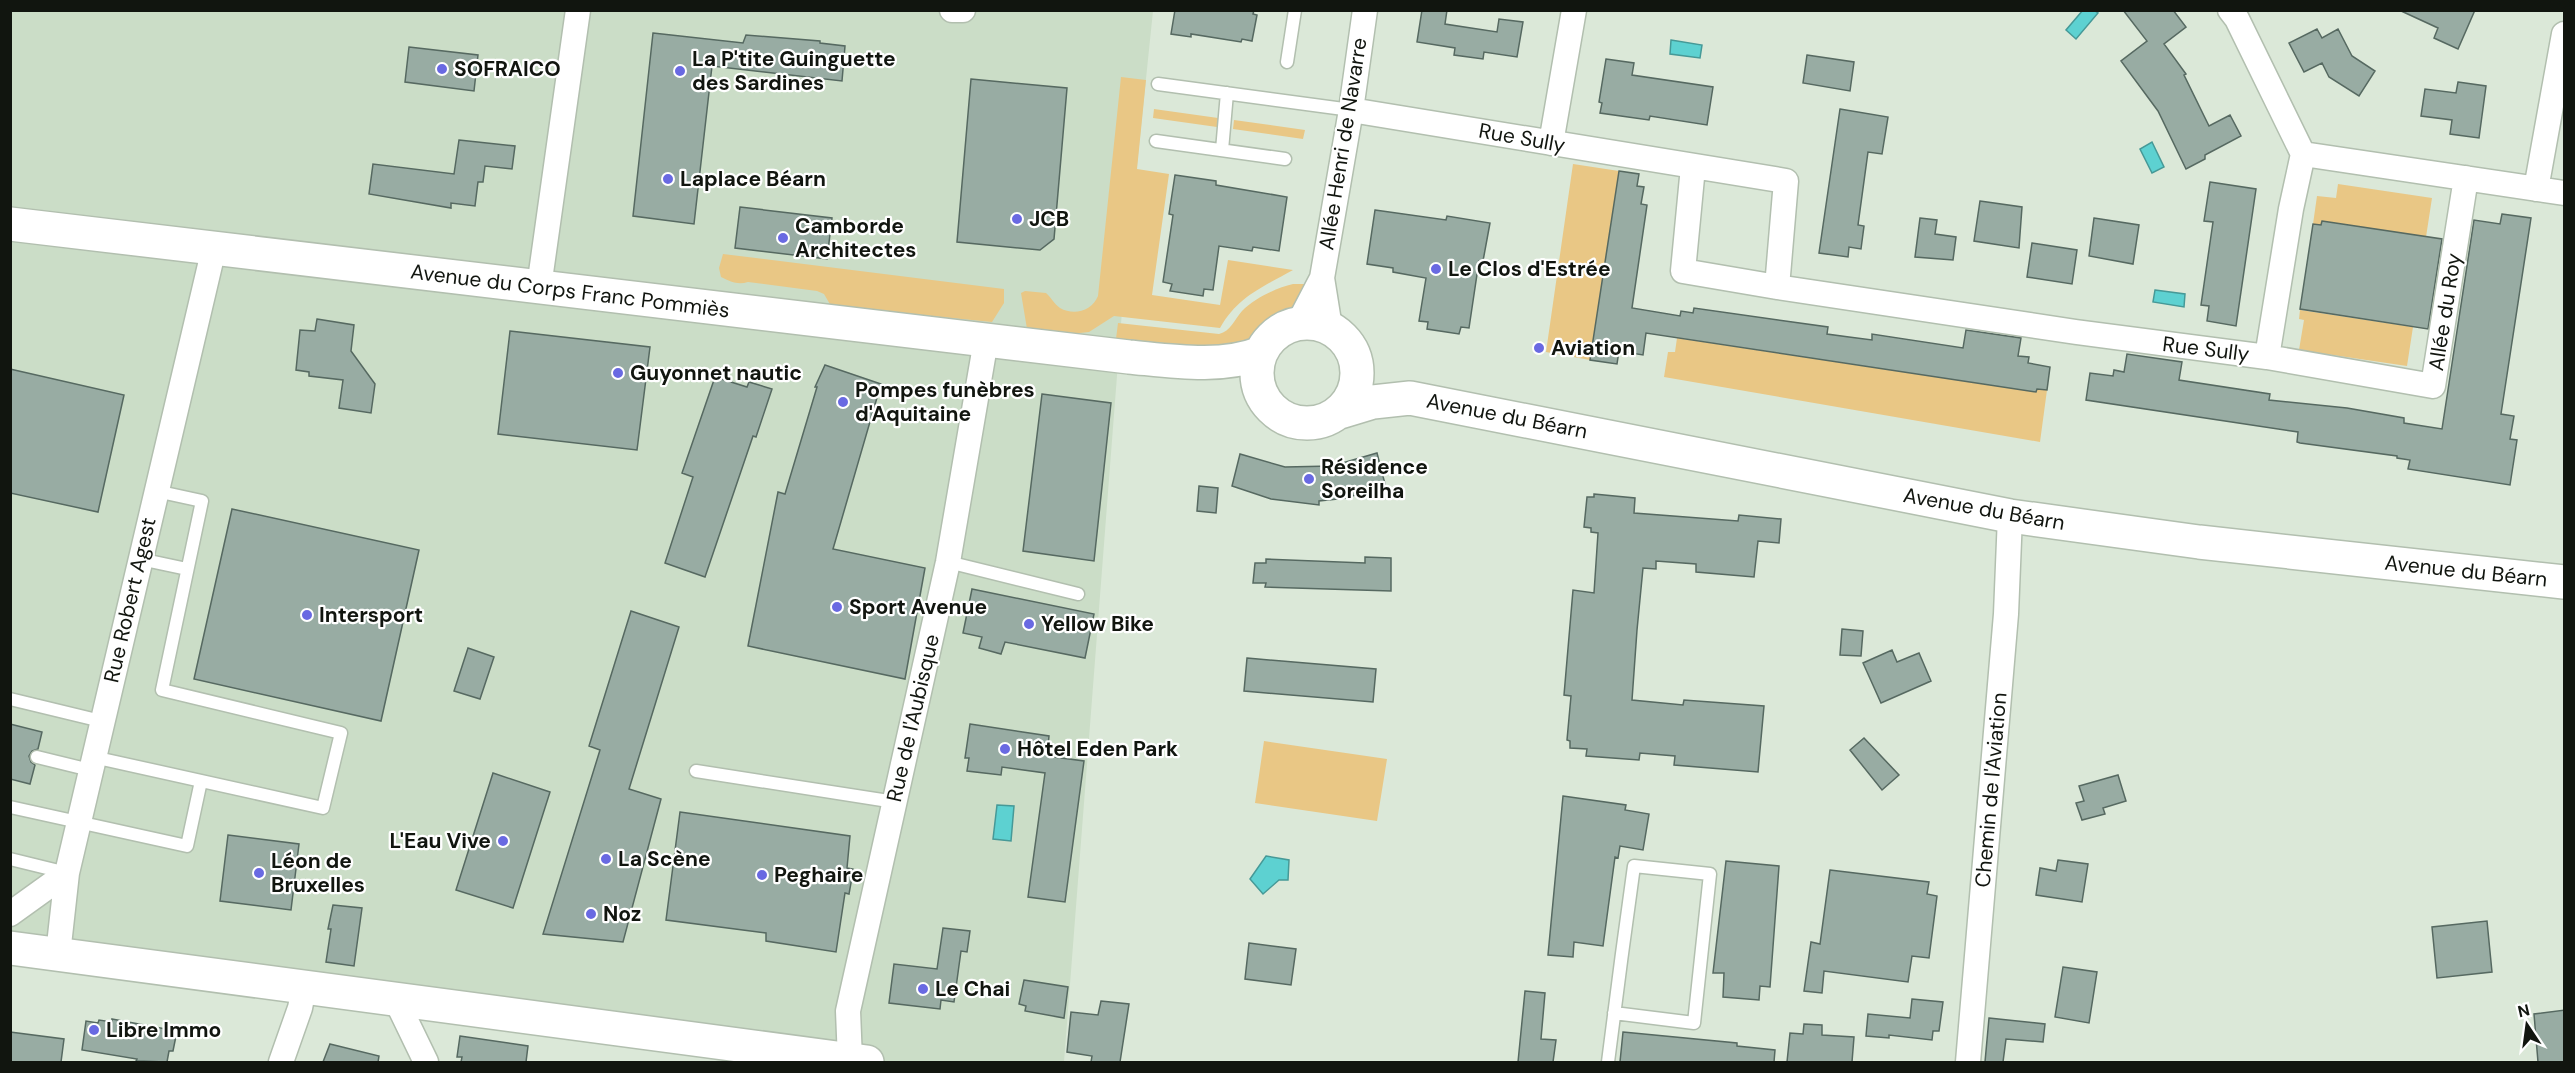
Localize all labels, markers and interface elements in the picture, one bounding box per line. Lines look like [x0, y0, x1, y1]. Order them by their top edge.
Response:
street label: Allée Henri de Navarre [1312, 36, 1374, 252]
place label: La P'tite Guinguette des Sardines [692, 45, 896, 97]
place label: SOFRAICO [454, 55, 561, 83]
marker: SOFRAICO [435, 62, 449, 76]
marker: La P'tite Guinguette des Sardines [673, 64, 687, 78]
street label: Rue Sully [1477, 117, 1568, 159]
place label: Laplace Béarn [680, 165, 826, 193]
marker: Laplace Béarn [661, 172, 675, 186]
place label: JCB [1029, 205, 1069, 233]
place label: Camborde Architectes [795, 212, 917, 264]
marker: JCB [1010, 212, 1024, 226]
marker: Camborde Architectes [776, 231, 790, 245]
street label: Allée du Roy [2422, 251, 2468, 373]
place label: Le Clos d'Estrée [1448, 255, 1611, 283]
street label: Avenue du Corps Franc Pommiès [409, 258, 731, 324]
marker: Le Clos d'Estrée [1429, 262, 1443, 276]
street label: Rue Sully [2161, 330, 2251, 368]
place label: Aviation [1551, 334, 1635, 362]
marker: Aviation [1532, 341, 1546, 355]
place label: Guyonnet nautic [630, 359, 802, 387]
marker: Guyonnet nautic [611, 366, 625, 380]
place label: Pompes funèbres d'Aquitaine [855, 376, 1035, 428]
street label: Avenue du Béarn [1424, 387, 1590, 445]
marker: Pompes funèbres d'Aquitaine [836, 395, 850, 409]
place label: Résidence Soreilha [1321, 453, 1428, 505]
marker: Résidence Soreilha [1302, 472, 1316, 486]
street label: Avenue du Béarn [1901, 481, 2067, 537]
street label: Rue Robert Agest [97, 515, 163, 685]
street label: Avenue du Béarn [2383, 549, 2549, 593]
place label: Sport Avenue [849, 593, 987, 621]
marker: Sport Avenue [830, 600, 844, 614]
place label: Intersport [319, 601, 423, 629]
marker: Intersport [300, 608, 314, 622]
place label: Yellow Bike [1041, 610, 1154, 638]
marker: Yellow Bike [1022, 617, 1036, 631]
street label: Rue de l'Aubisque [880, 631, 946, 804]
street label: Chemin de l'Aviation [1969, 691, 2013, 889]
place label: Hôtel Eden Park [1017, 735, 1178, 763]
marker: Hôtel Eden Park [998, 742, 1012, 756]
place label: L'Eau Vive [389, 827, 491, 855]
marker: L'Eau Vive [496, 834, 510, 848]
place label: La Scène [618, 845, 711, 873]
place label: Léon de Bruxelles [271, 847, 365, 899]
marker: La Scène [599, 852, 613, 866]
place label: Peghaire [774, 861, 863, 889]
marker: Léon de Bruxelles [252, 866, 266, 880]
marker: Peghaire [755, 868, 769, 882]
place label: Noz [603, 900, 641, 928]
marker: Noz [584, 907, 598, 921]
place label: Le Chai [935, 975, 1010, 1003]
marker: Le Chai [916, 982, 930, 996]
north arrow [2497, 995, 2557, 1055]
text: N [2516, 999, 2532, 1022]
place label: Libre Immo [106, 1016, 221, 1044]
marker: Libre Immo [87, 1023, 101, 1037]

